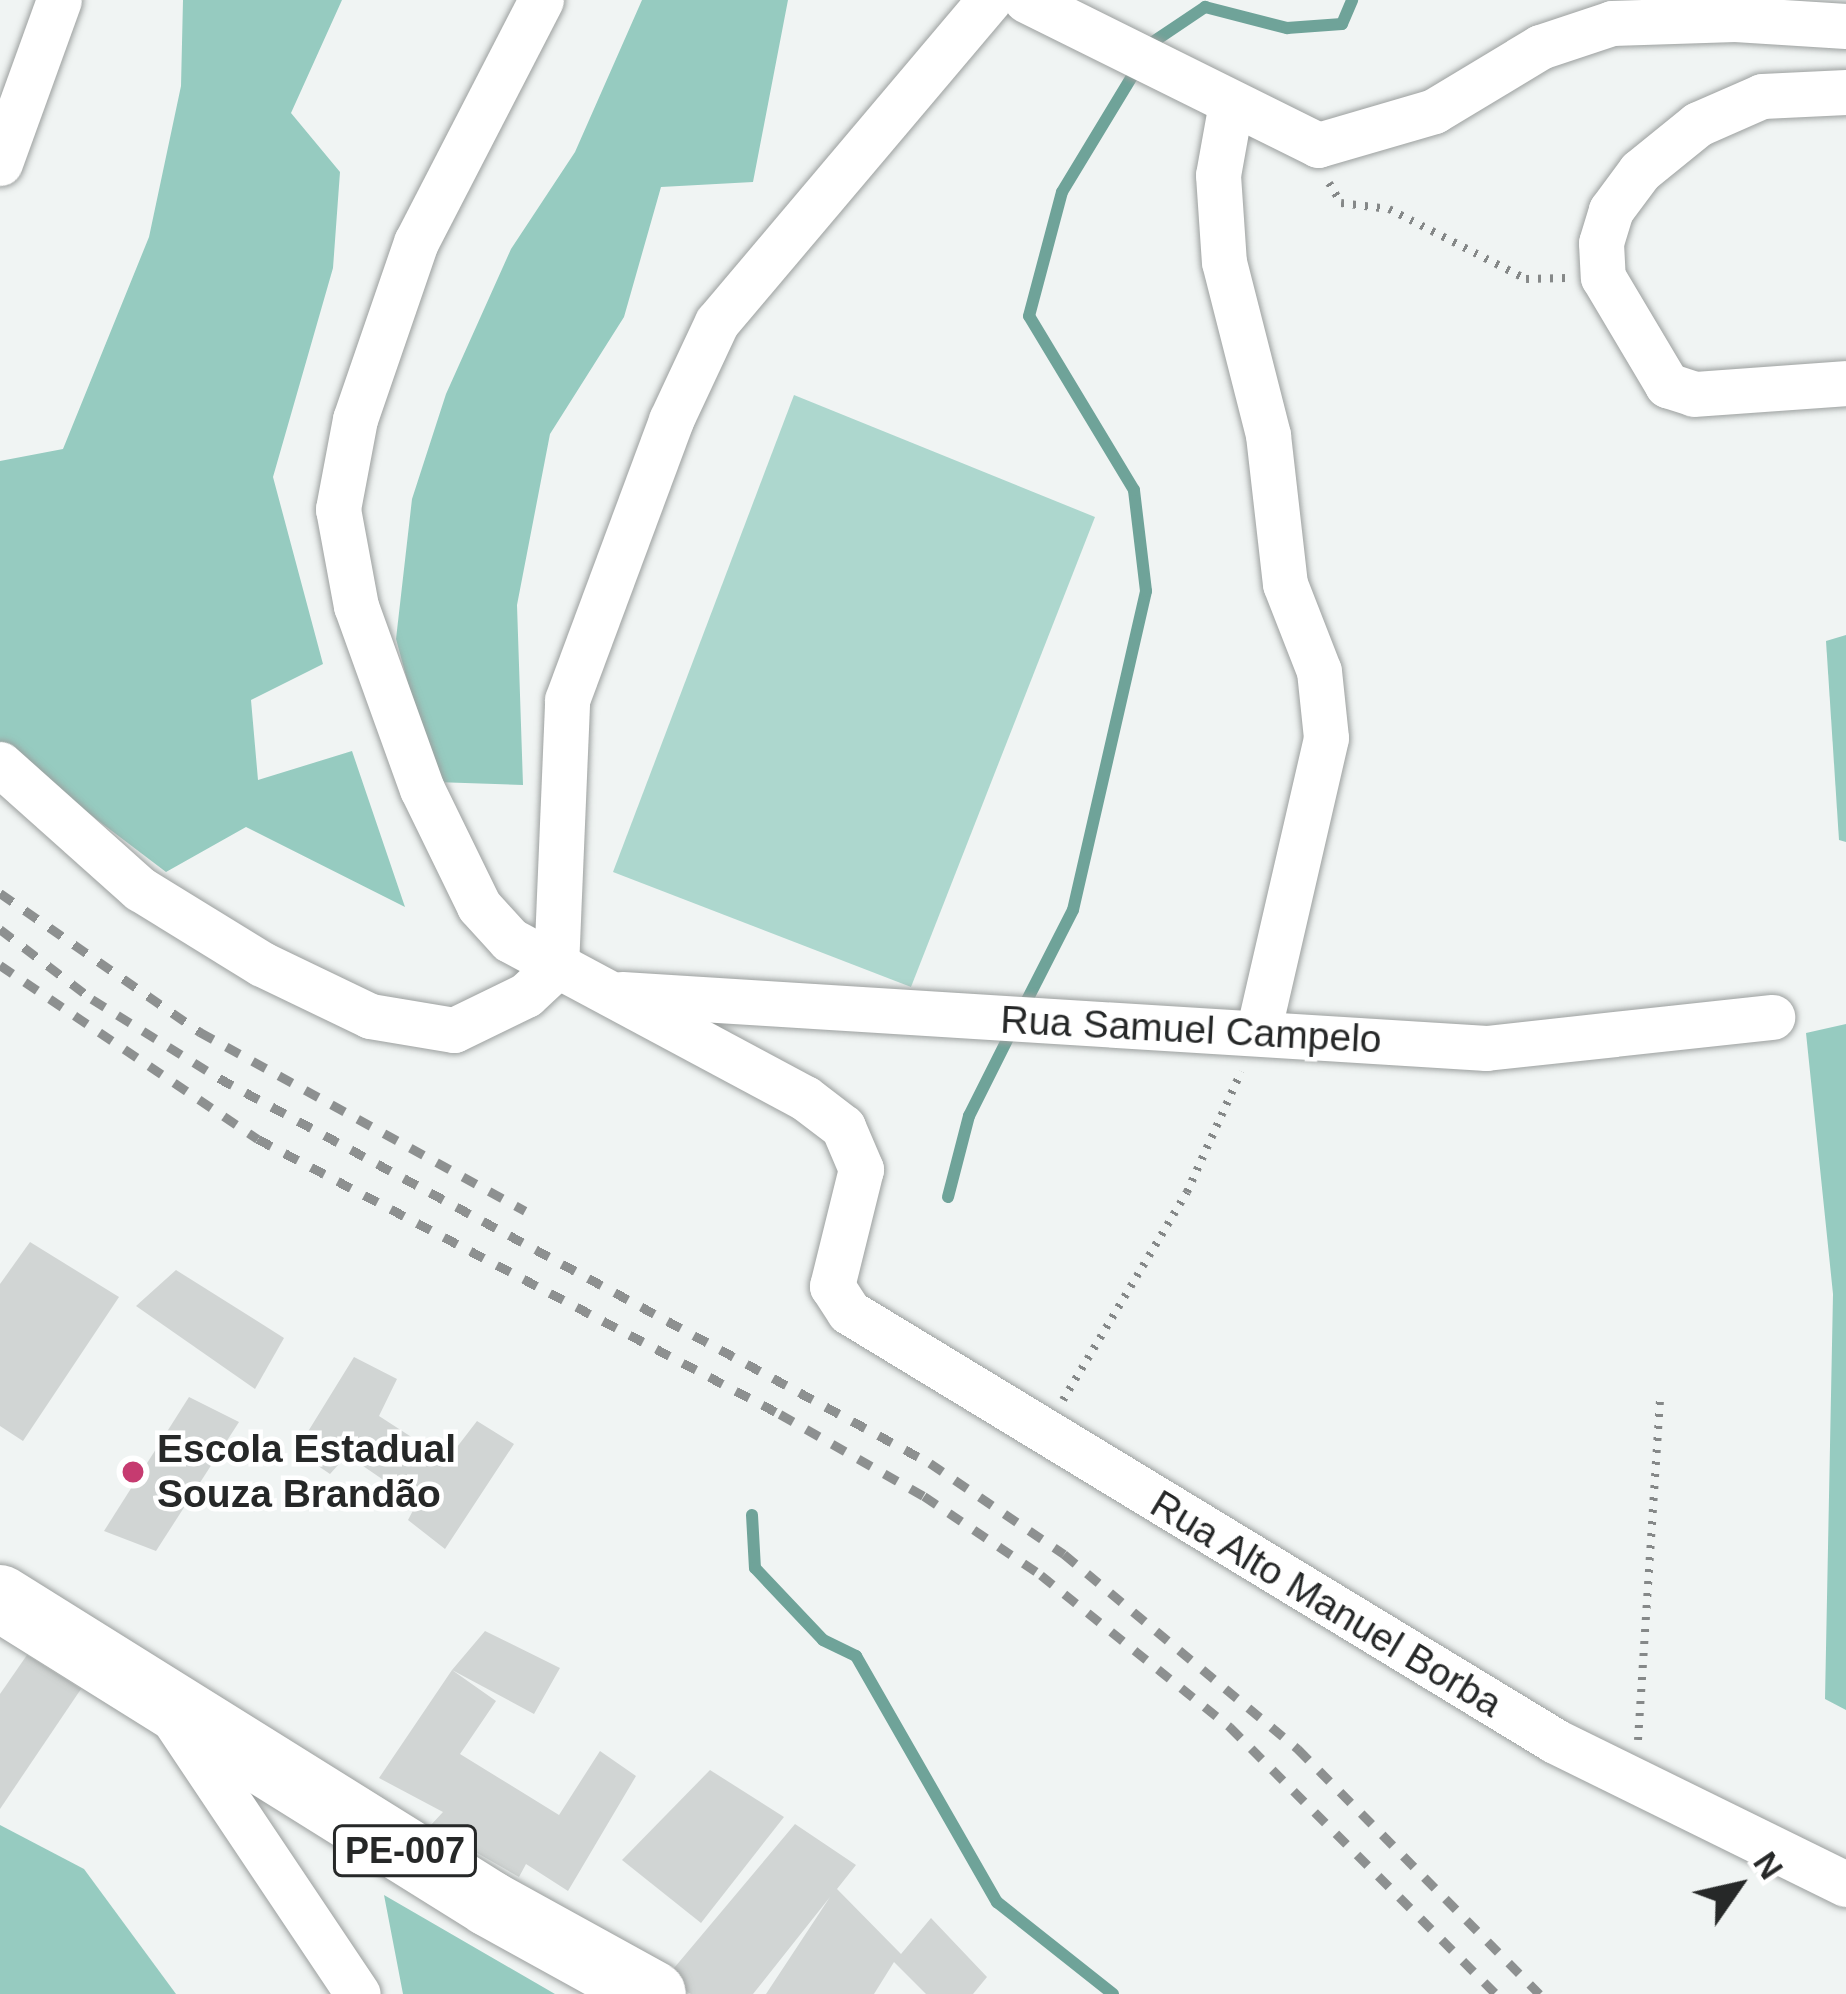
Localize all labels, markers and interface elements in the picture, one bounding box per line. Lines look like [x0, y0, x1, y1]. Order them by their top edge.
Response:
street label: Rua Samuel Campelo [999, 997, 1383, 1063]
place label: Escola Estadual Souza Brandão [157, 1427, 456, 1518]
marker: Escola Estadual Souza Brandão [120, 1459, 146, 1485]
street label: Rua Alto Manuel Borba [1141, 1480, 1511, 1728]
road number: PE-007 [330, 1821, 480, 1881]
north arrow [1678, 1826, 1798, 1946]
text: N [1746, 1845, 1790, 1886]

